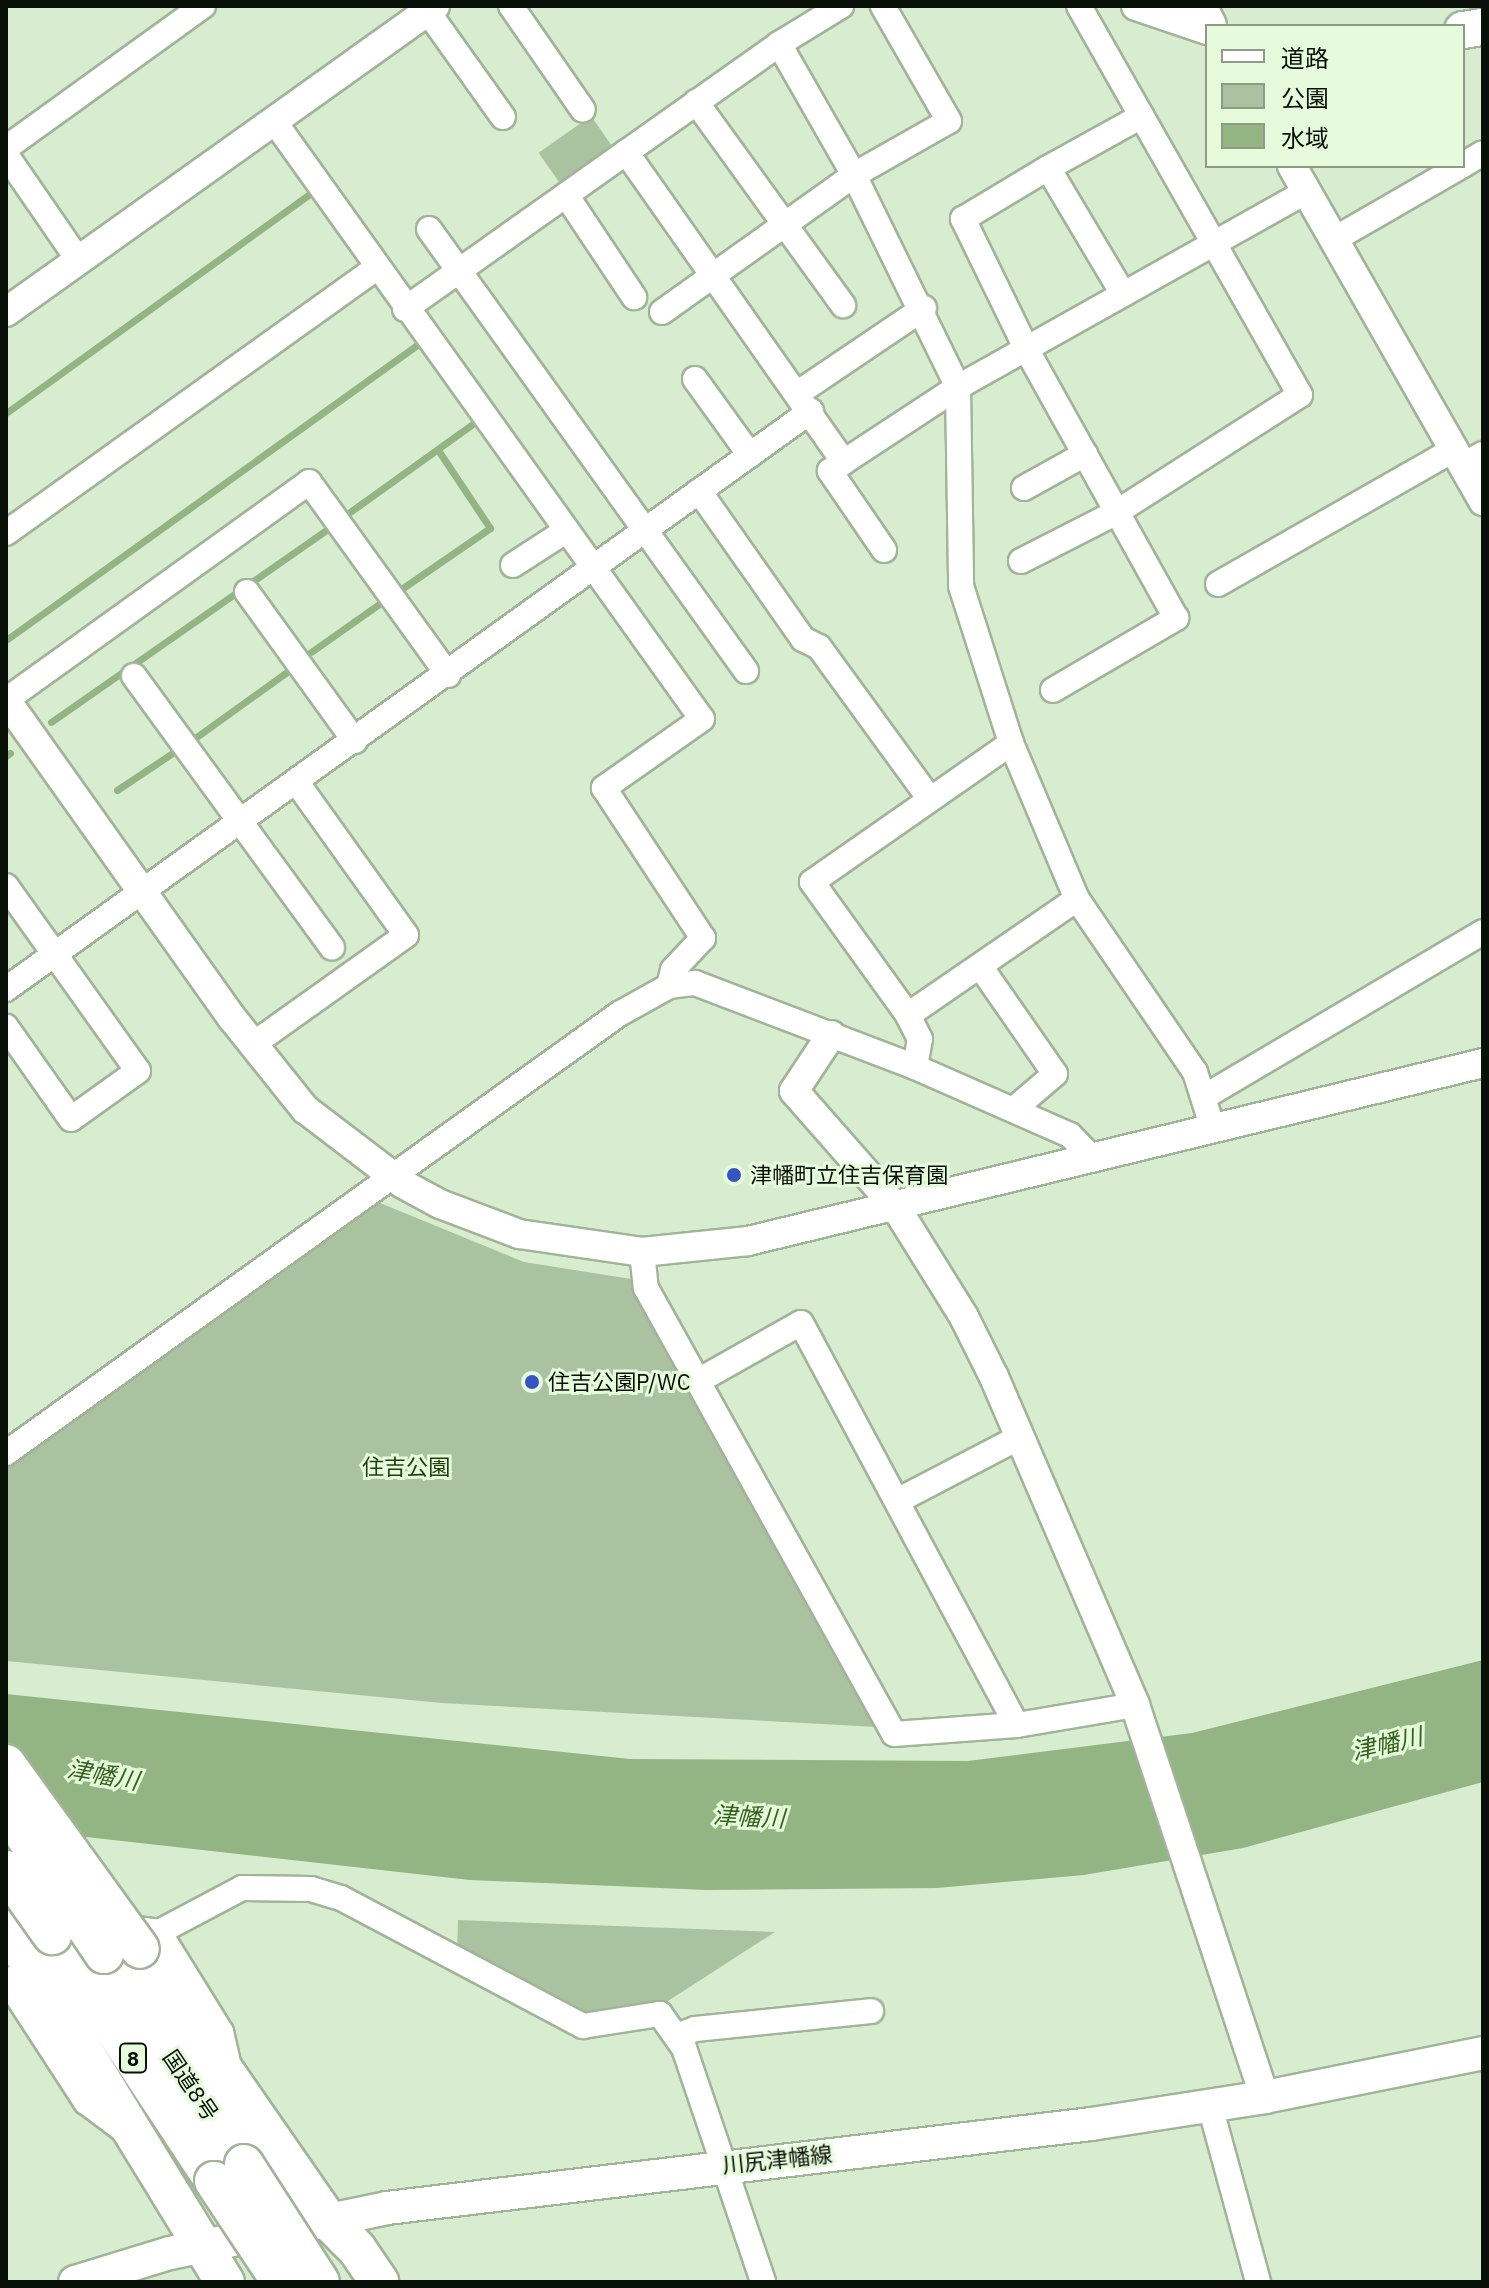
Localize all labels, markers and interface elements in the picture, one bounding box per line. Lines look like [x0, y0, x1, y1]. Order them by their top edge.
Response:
legend [1205, 24, 1465, 168]
text: 道路 [1281, 42, 1329, 74]
text: 公園 [1281, 82, 1329, 114]
text: 水域 [1281, 122, 1329, 154]
place label: 津幡町立住吉保育園 [750, 1162, 948, 1188]
marker: 津幡町立住吉保育園 [725, 1166, 743, 1184]
place label: 住吉公園P/WC [548, 1369, 690, 1395]
marker: 住吉公園P/WC [523, 1373, 541, 1391]
park label: 住吉公園 [362, 1454, 450, 1480]
water label: 津幡川 [1349, 1722, 1425, 1766]
water label: 津幡川 [65, 1755, 141, 1795]
water label: 津幡川 [712, 1801, 786, 1833]
road number: 8 [119, 2042, 147, 2074]
street label: 国道8号 [158, 2045, 224, 2125]
street label: 川尻津幡線 [721, 2140, 833, 2178]

